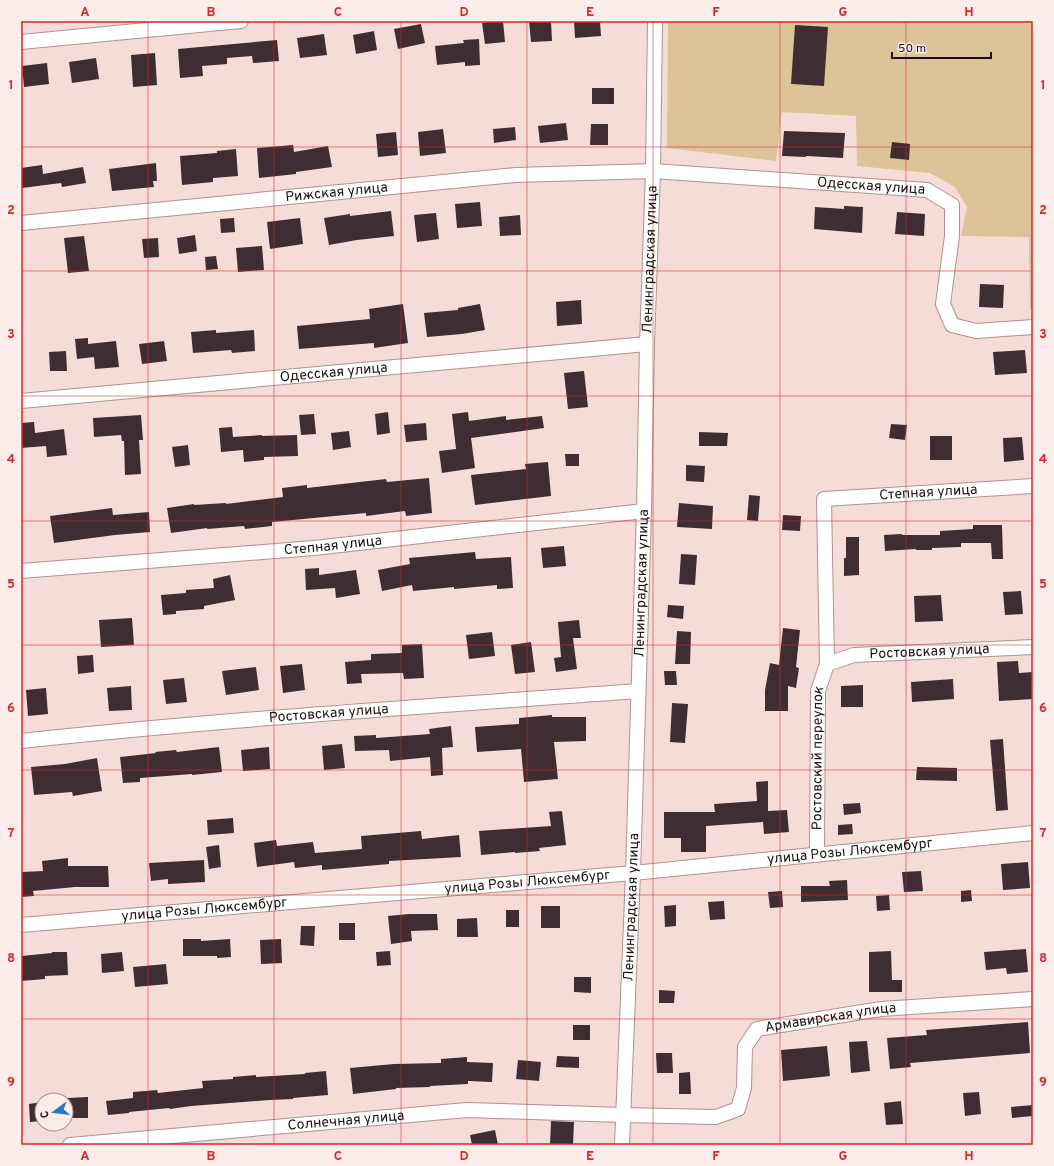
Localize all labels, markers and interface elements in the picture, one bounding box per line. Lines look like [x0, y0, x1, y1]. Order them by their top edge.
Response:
text: A [80, 5, 90, 21]
text: B [207, 5, 216, 21]
text: C [334, 5, 342, 21]
text: D [459, 5, 469, 21]
text: E [586, 5, 594, 21]
text: F [712, 5, 720, 21]
text: G [839, 5, 848, 21]
text: H [964, 5, 974, 21]
scale bar [892, 34, 991, 60]
text: 50 m [898, 41, 926, 57]
text: 1 [8, 78, 14, 94]
text: 1 [1040, 78, 1046, 94]
street label: Одесская улица [817, 174, 926, 198]
street label: Рижская улица [285, 179, 389, 206]
street label: Ленинградская улица [639, 185, 661, 334]
text: 2 [7, 203, 15, 219]
text: 2 [1039, 203, 1047, 219]
text: 3 [7, 327, 15, 343]
text: 3 [1039, 327, 1047, 343]
street label: Одесская улица [279, 359, 388, 386]
text: 4 [7, 452, 15, 468]
text: 4 [1039, 452, 1047, 468]
street label: Степная улица [879, 481, 978, 504]
street label: Ленинградская улица [631, 509, 653, 658]
street label: Степная улица [283, 532, 383, 559]
text: 5 [7, 577, 15, 593]
text: 5 [1039, 577, 1047, 593]
street label: Ростовская улица [869, 640, 990, 663]
street label: Ростовский переулок [809, 683, 828, 830]
street label: Ростовская улица [268, 700, 389, 727]
text: 6 [7, 701, 15, 717]
text: 6 [1039, 701, 1047, 717]
text: 7 [8, 826, 15, 842]
text: 7 [1040, 826, 1047, 842]
street label: Ленинградская улица [620, 833, 643, 982]
street label: улица Розы Люксембург [766, 835, 933, 868]
street label: улица Розы Люксембург [444, 866, 611, 897]
street label: улица Розы Люксембург [121, 894, 288, 925]
text: 8 [7, 951, 15, 967]
text: 8 [1039, 951, 1047, 967]
street label: Армавирская улица [764, 1000, 897, 1036]
text: 9 [7, 1075, 15, 1091]
text: 9 [1039, 1075, 1047, 1091]
north arrow [34, 1092, 74, 1132]
street label: Солнечная улица [287, 1107, 405, 1134]
text: С [38, 1109, 53, 1120]
text: A [80, 1149, 90, 1165]
text: B [207, 1149, 216, 1165]
text: C [334, 1149, 342, 1165]
text: D [459, 1149, 469, 1165]
text: E [586, 1149, 594, 1165]
text: F [712, 1149, 720, 1165]
text: G [839, 1149, 848, 1165]
text: H [964, 1149, 974, 1165]

